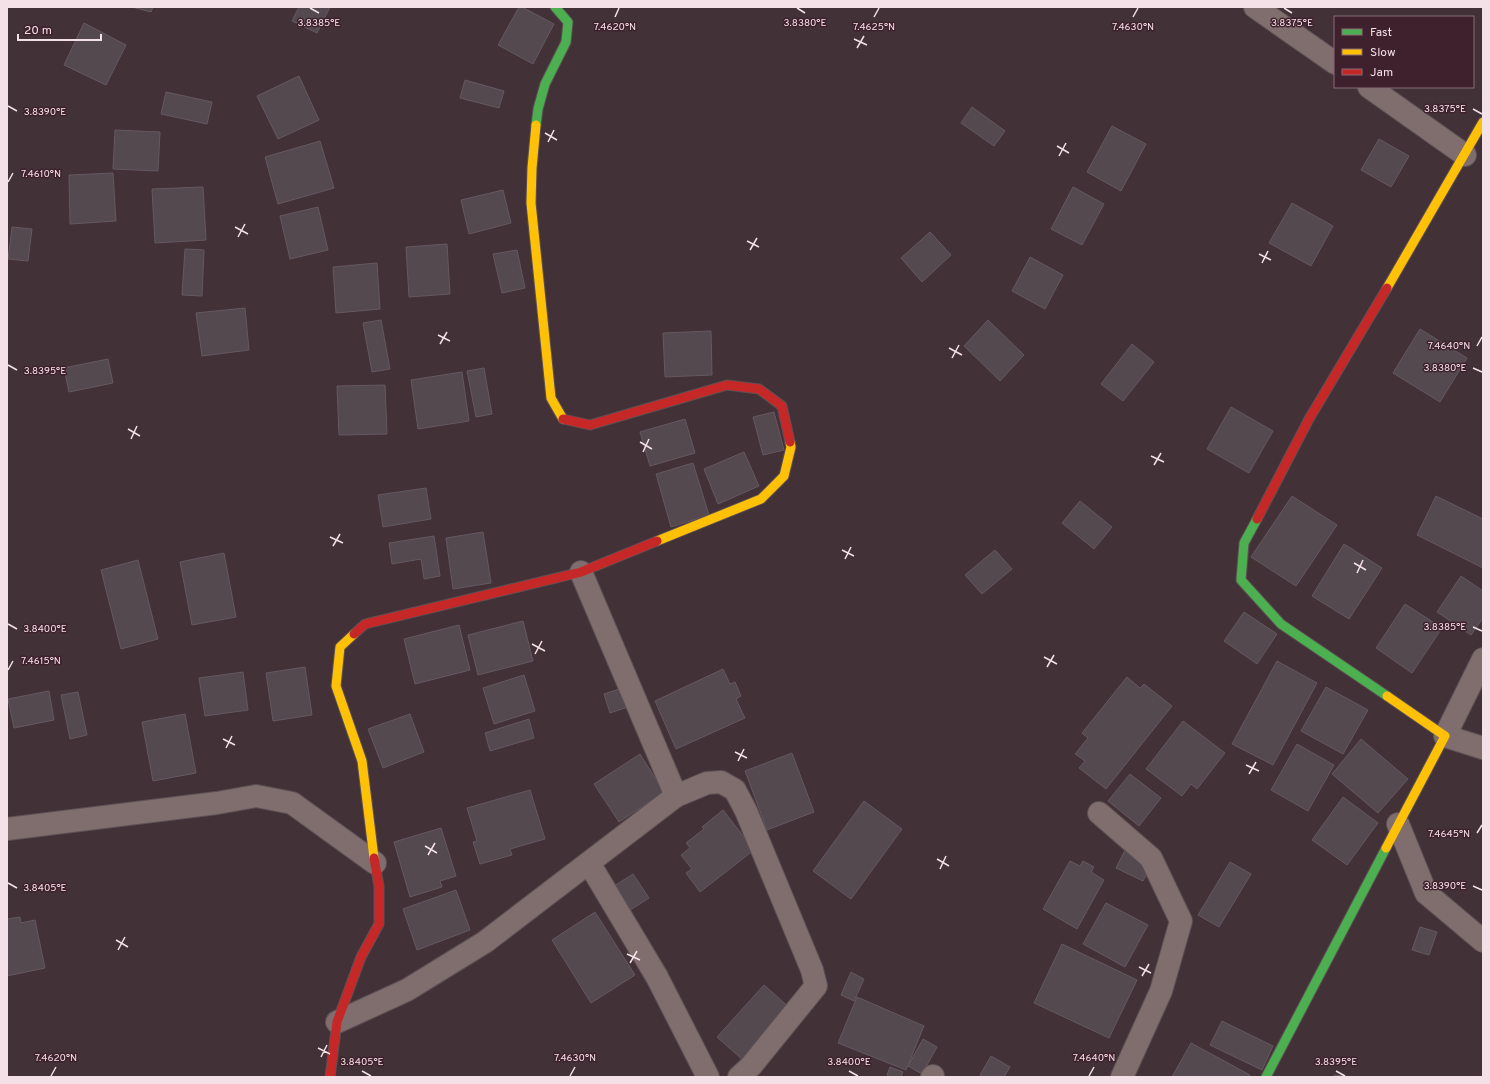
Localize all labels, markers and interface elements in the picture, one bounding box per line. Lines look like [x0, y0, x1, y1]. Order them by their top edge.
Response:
scale bar [18, 16, 101, 42]
legend [1334, 16, 1474, 88]
text: 3.8385°E [298, 17, 340, 30]
text: 3.8380°E [784, 17, 826, 30]
text: 3.8375°E [1271, 17, 1313, 30]
text: 7.4620°N [594, 21, 636, 34]
text: 7.4625°N [853, 21, 895, 34]
text: 7.4630°N [1112, 21, 1154, 34]
text: 20 m [24, 23, 52, 39]
text: Fast [1370, 25, 1392, 41]
text: Slow [1370, 45, 1396, 61]
text: Jam [1370, 65, 1393, 81]
text: 3.8375°E [1424, 103, 1466, 116]
text: 3.8390°E [24, 106, 66, 119]
text: 7.4610°N [21, 168, 61, 181]
text: 7.4640°N [1428, 340, 1470, 353]
text: 3.8380°E [1424, 362, 1466, 375]
text: 3.8395°E [24, 365, 66, 378]
text: 3.8385°E [1424, 621, 1466, 634]
text: 3.8400°E [23, 623, 67, 636]
text: 7.4615°N [21, 655, 61, 668]
text: 7.4645°N [1428, 828, 1470, 841]
text: 3.8390°E [1424, 880, 1466, 893]
text: 3.8405°E [23, 882, 67, 895]
text: 7.4620°N [35, 1052, 77, 1065]
text: 7.4630°N [554, 1052, 596, 1065]
text: 7.4640°N [1073, 1052, 1115, 1065]
text: 3.8405°E [340, 1056, 384, 1069]
text: 3.8400°E [827, 1056, 871, 1069]
text: 3.8395°E [1315, 1056, 1357, 1069]

